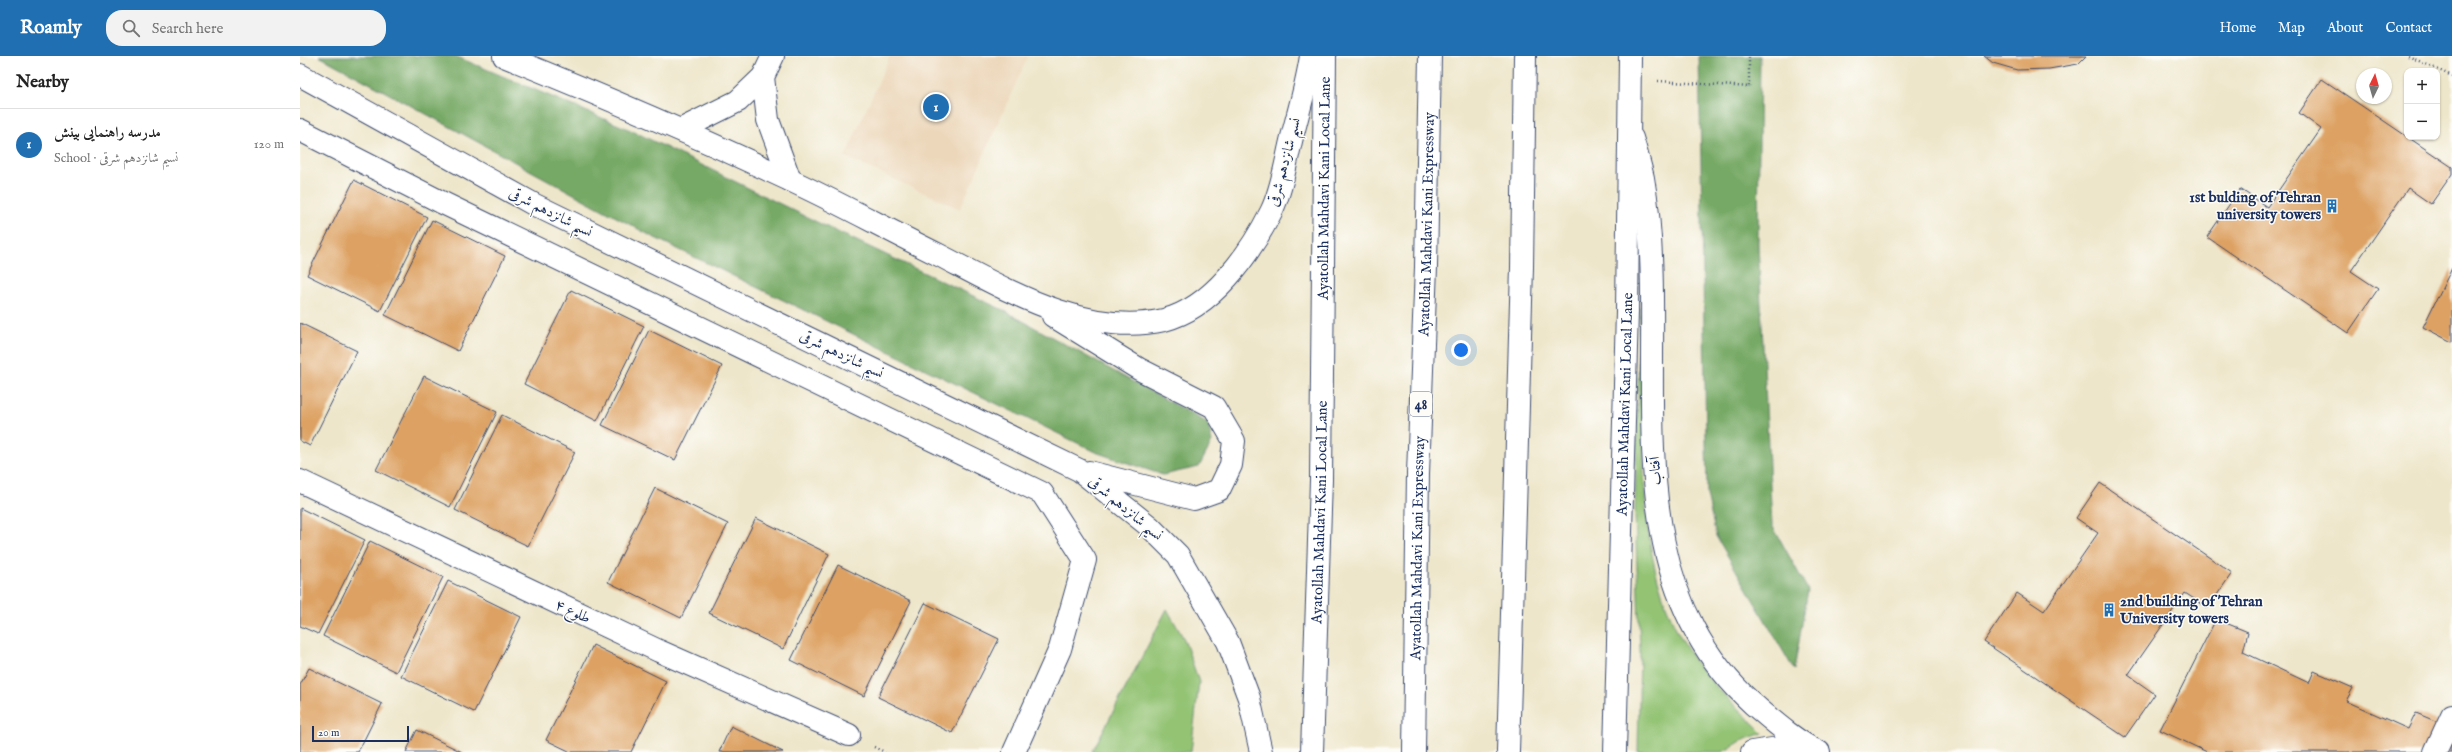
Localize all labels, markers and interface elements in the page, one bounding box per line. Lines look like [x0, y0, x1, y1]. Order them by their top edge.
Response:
search box [106, 10, 386, 46]
text: Roamly [20, 16, 82, 40]
icon: search [120, 17, 142, 39]
text: Search here [152, 19, 223, 38]
text: Home [2220, 19, 2256, 37]
text: Map [2278, 19, 2305, 37]
text: About [2327, 19, 2363, 37]
text: Contact [2385, 19, 2432, 37]
north arrow [2356, 68, 2392, 104]
map controls [2404, 68, 2440, 140]
button: + [2404, 68, 2440, 104]
text: Nearby [16, 72, 69, 93]
street label: Ayatollah Mahdavi Kani Local Lane [1314, 76, 1335, 301]
pin: 1 [923, 92, 949, 122]
button: − [2404, 104, 2440, 140]
street label: Ayatollah Mahdavi Kani Expressway [1414, 111, 1439, 338]
street label: نسیم شانزدهم شرقی [1263, 116, 1310, 210]
text: مدرسه راهنمایی بینش [54, 123, 161, 142]
text: 1 [27, 136, 31, 153]
text: 120 m [254, 136, 284, 153]
text: School · نسیم شانزدهم شرقی [54, 150, 178, 167]
street label: نسیم شانزدهم شرقی [504, 183, 596, 246]
place label: 1st bulding of Tehran university towers [2189, 188, 2322, 224]
building icon: 1st bulding of Tehran university towers [2324, 198, 2340, 214]
street label: Ayatollah Mahdavi Kani Local Lane [1612, 292, 1637, 517]
street label: نسیم شانزدهم شرقی [794, 326, 887, 387]
your location [1451, 340, 1471, 360]
road number: 48 [1410, 392, 1432, 416]
street label: Ayatollah Mahdavi Kani Local Lane [1307, 400, 1332, 625]
street label: Ayatollah Mahdavi Kani Expressway [1406, 435, 1429, 661]
street label: آفتاب [1645, 454, 1666, 486]
street label: نسیم شانزدهم شرقی [1081, 472, 1167, 549]
place label: 2nd building of Tehran University towers [2119, 592, 2263, 628]
street label: طلوع ۴ [551, 595, 594, 631]
building icon: 2nd building of Tehran University towers [2101, 602, 2117, 618]
scale bar [312, 724, 409, 743]
text: 20 m [318, 726, 339, 740]

